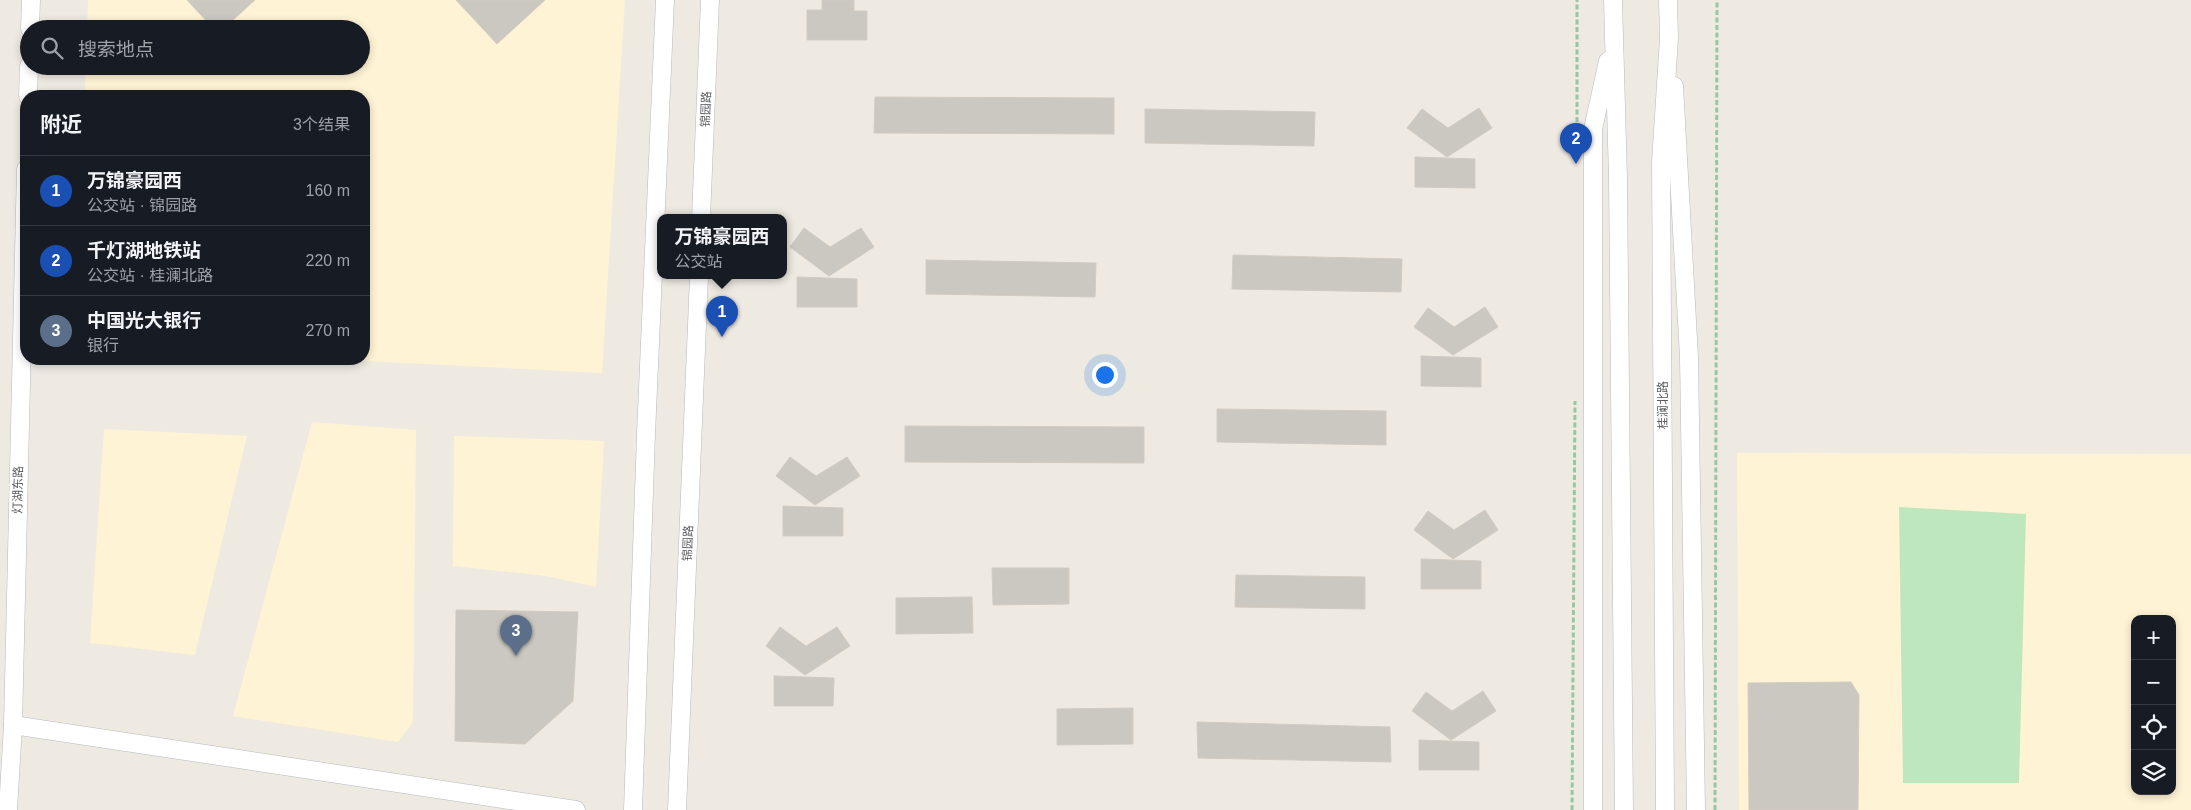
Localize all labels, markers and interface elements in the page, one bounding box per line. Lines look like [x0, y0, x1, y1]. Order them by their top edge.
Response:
search box [20, 20, 370, 75]
icon: search [38, 34, 66, 62]
text: 搜索地点 [78, 39, 154, 60]
street label: 锦园路 [698, 91, 714, 127]
text: 附近 [40, 113, 82, 136]
text: 3个结果 [293, 116, 350, 133]
pin: 2 [1560, 123, 1592, 164]
text: 万锦豪园西 [87, 170, 182, 191]
text: 1 [52, 182, 60, 199]
text: 160 m [306, 182, 350, 199]
text: 公交站 · 锦园路 [87, 197, 197, 214]
popup [657, 214, 787, 279]
text: 万锦豪园西 [674, 226, 770, 247]
text: 千灯湖地铁站 [87, 240, 201, 261]
text: 2 [52, 252, 60, 269]
text: 220 m [306, 252, 350, 269]
text: 公交站 [674, 253, 723, 270]
text: 公交站 · 桂澜北路 [87, 267, 213, 284]
pin: 1 [706, 296, 738, 337]
text: 中国光大银行 [87, 310, 201, 331]
text: 3 [52, 322, 60, 339]
text: 270 m [306, 322, 350, 339]
text: 银行 [87, 337, 119, 354]
your location [1092, 362, 1118, 388]
street label: 桂澜北路 [1656, 381, 1670, 429]
street label: 灯湖东路 [11, 466, 25, 514]
street label: 锦园路 [680, 525, 696, 561]
pin: 3 [500, 615, 532, 656]
map controls [2131, 615, 2176, 795]
button: + [2131, 615, 2176, 660]
button: − [2131, 660, 2176, 705]
button: locate [2131, 705, 2176, 750]
button: layers [2131, 750, 2176, 795]

